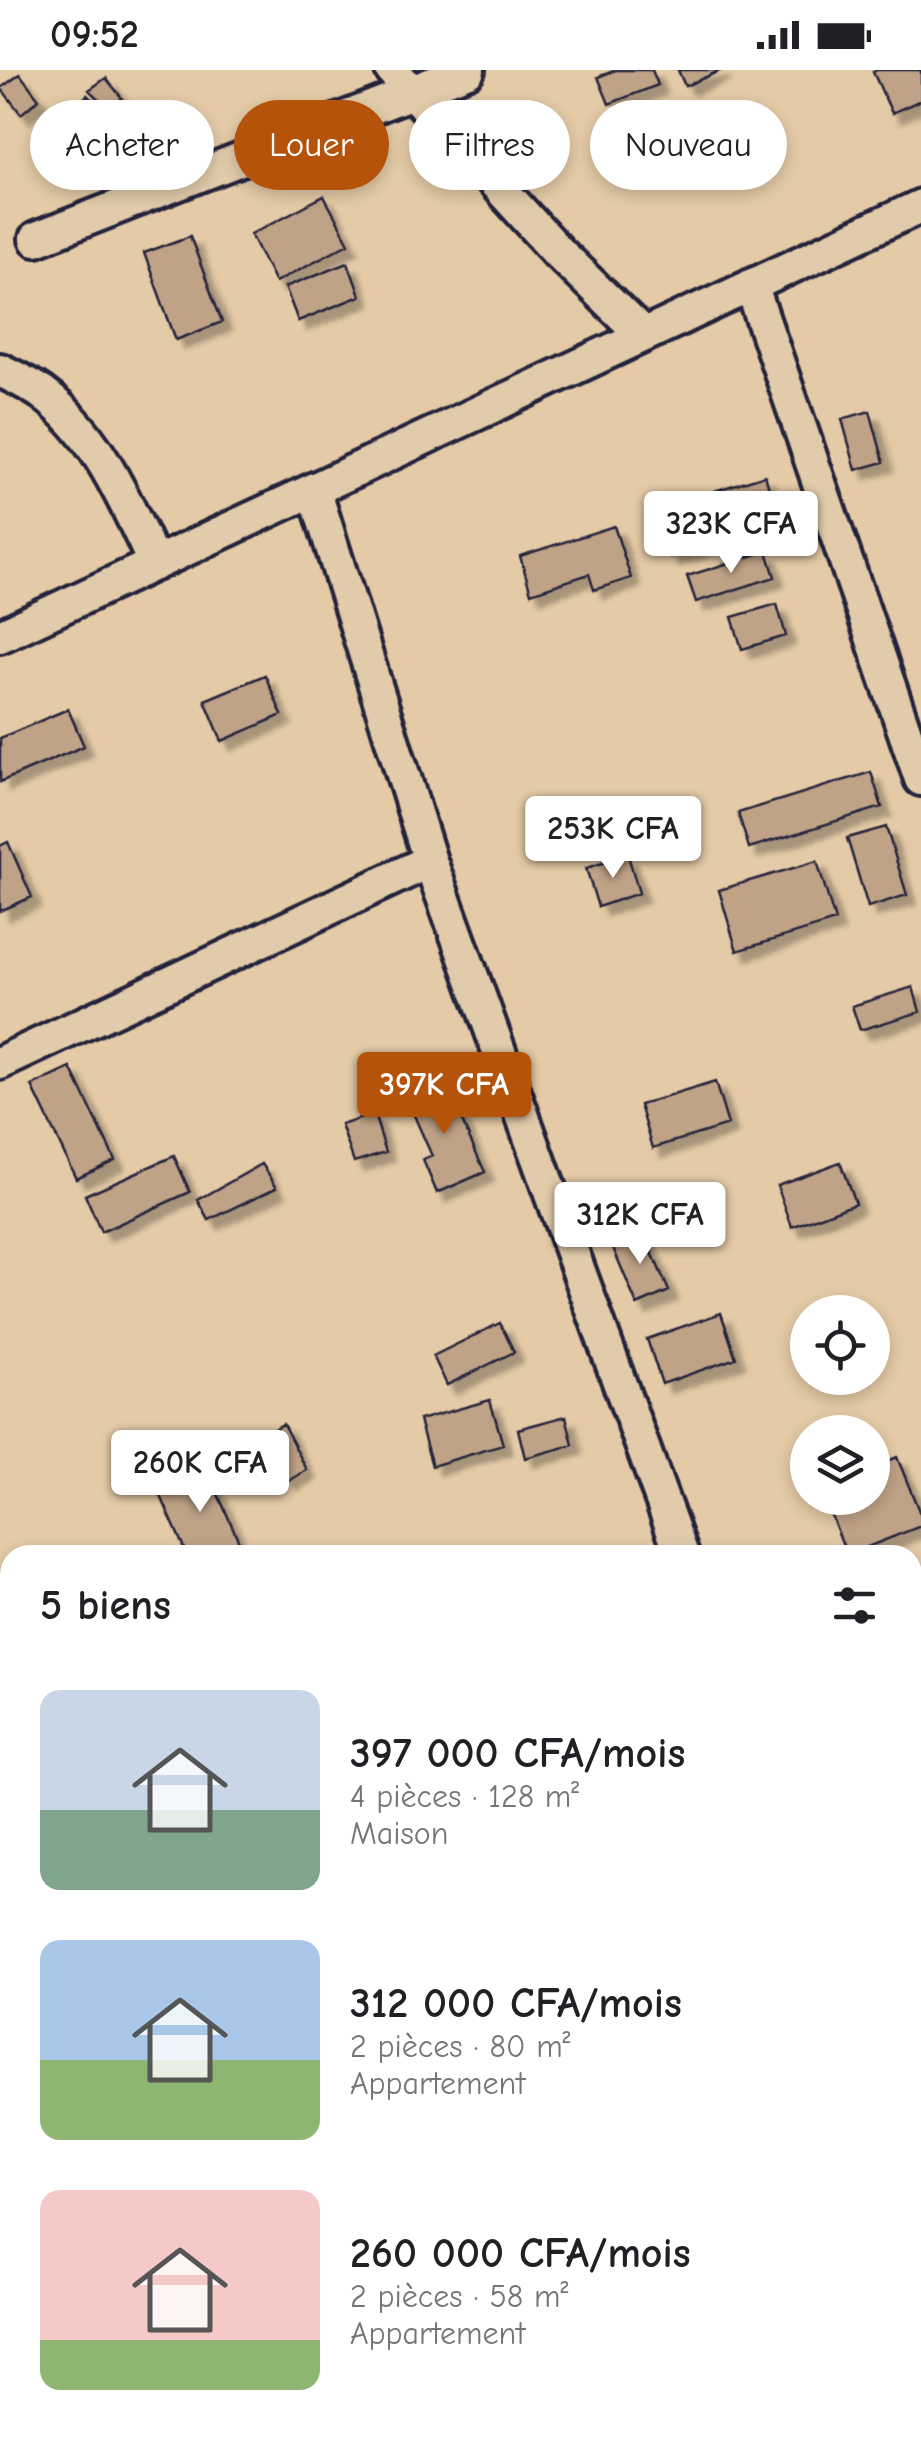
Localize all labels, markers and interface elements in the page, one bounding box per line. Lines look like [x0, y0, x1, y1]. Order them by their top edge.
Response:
text: 09:52 [50, 13, 139, 57]
chip: Acheter [30, 100, 214, 190]
chip: Louer [234, 100, 389, 190]
chip: Filtres [409, 100, 570, 190]
chip: Nouveau [590, 100, 787, 190]
pin: 323K CFA [628, 491, 834, 576]
text: 323K CFA [666, 505, 796, 542]
pin: 253K CFA [510, 796, 716, 881]
text: 253K CFA [547, 810, 679, 847]
pin: 397K CFA [341, 1052, 547, 1137]
text: 397K CFA [379, 1066, 509, 1103]
pin: 312K CFA [537, 1182, 743, 1267]
text: 312K CFA [576, 1196, 704, 1233]
map controls [790, 1295, 890, 1515]
button: locate [790, 1295, 890, 1395]
button: layers [790, 1415, 890, 1515]
pin: 260K CFA [97, 1430, 303, 1515]
text: 260K CFA [133, 1444, 267, 1481]
icon: filters [827, 1578, 882, 1633]
text: 5 biens [40, 1581, 171, 1630]
text: 397 000 CFA/mois [350, 1729, 685, 1778]
icon: home [120, 1730, 240, 1850]
text: 4 pièces · 128 m² [350, 1778, 579, 1815]
text: Maison [350, 1815, 448, 1852]
text: 312 000 CFA/mois [350, 1979, 682, 2028]
icon: home [120, 1980, 240, 2100]
text: 2 pièces · 80 m² [350, 2028, 571, 2065]
text: Appartement [350, 2065, 525, 2102]
text: 260 000 CFA/mois [350, 2229, 691, 2278]
icon: home [120, 2230, 240, 2350]
text: 2 pièces · 58 m² [350, 2278, 568, 2315]
text: Appartement [350, 2315, 525, 2352]

